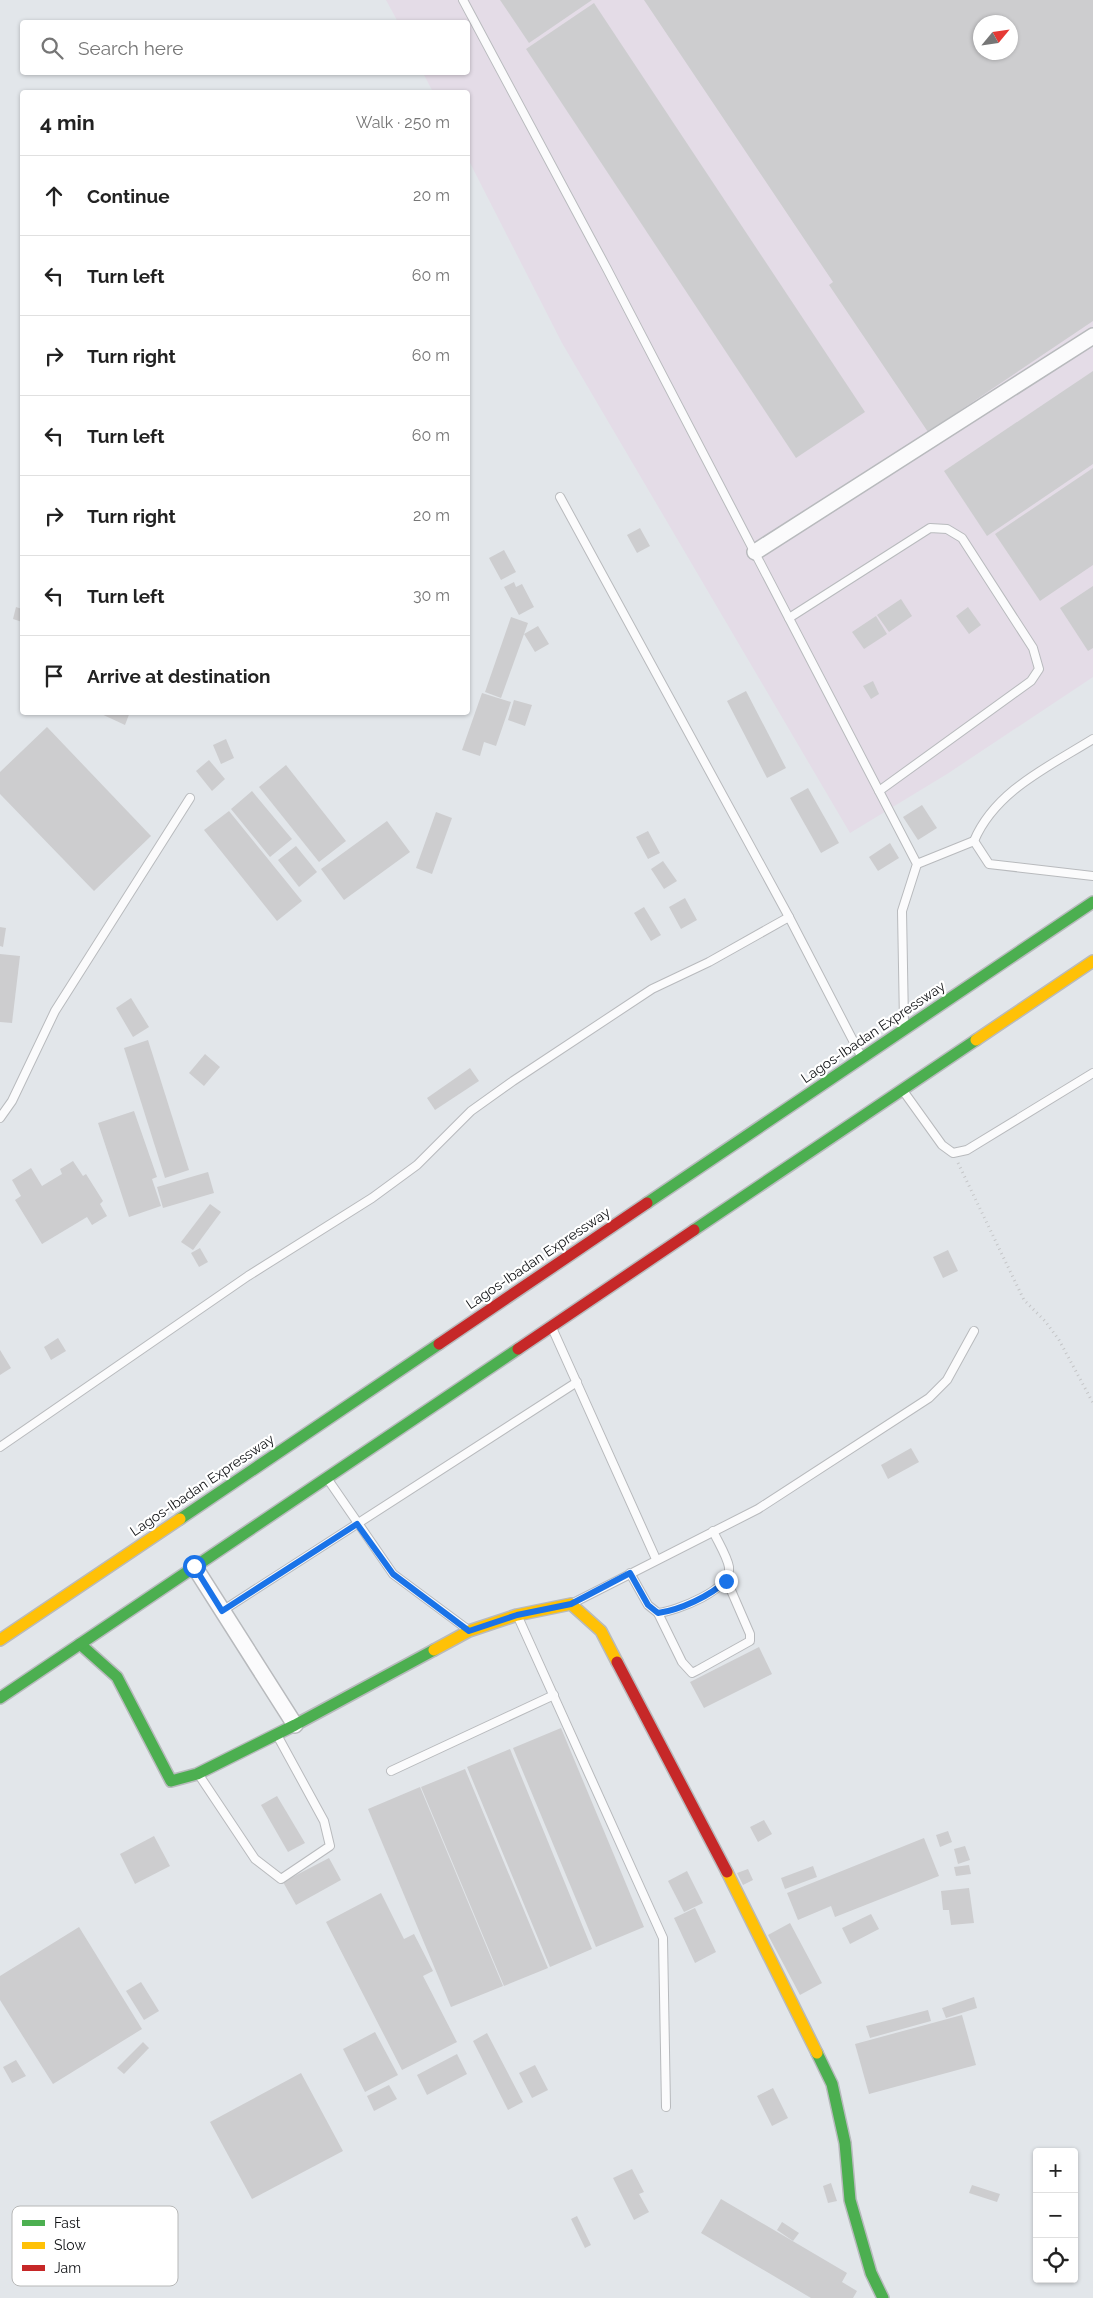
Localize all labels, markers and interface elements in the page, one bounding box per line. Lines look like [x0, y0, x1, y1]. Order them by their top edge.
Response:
north arrow [973, 15, 1018, 60]
search box [20, 20, 470, 75]
icon: search [38, 34, 66, 62]
text: Search here [78, 37, 184, 59]
text: 4 min [40, 110, 95, 135]
text: Walk · 250 m [356, 113, 450, 132]
icon: ahead [40, 182, 68, 210]
text: Continue [87, 185, 170, 207]
text: 20 m [413, 186, 450, 205]
icon: left [40, 262, 68, 290]
text: Turn left [87, 265, 164, 287]
text: 60 m [412, 266, 450, 285]
icon: right [40, 342, 68, 370]
text: Turn right [87, 345, 176, 367]
text: 60 m [412, 346, 450, 365]
icon: left [40, 422, 68, 450]
text: Turn left [87, 425, 164, 447]
text: 60 m [412, 426, 450, 445]
icon: right [40, 502, 68, 530]
text: Turn right [87, 505, 176, 527]
text: 20 m [413, 506, 450, 525]
icon: left [40, 582, 68, 610]
text: Turn left [87, 585, 164, 607]
text: 30 m [413, 586, 450, 605]
icon: arrive [40, 662, 68, 690]
text: Arrive at destination [87, 665, 271, 687]
street label: Lagos-Ibadan Expressway [798, 978, 948, 1086]
street label: Lagos-Ibadan Expressway [463, 1204, 613, 1312]
street label: Lagos-Ibadan Expressway [127, 1431, 277, 1539]
route start [183, 1555, 206, 1578]
route end [715, 1570, 738, 1593]
map controls [1033, 2148, 1078, 2283]
button: + [1033, 2148, 1078, 2193]
button: − [1033, 2193, 1078, 2238]
legend [12, 2206, 178, 2286]
text: Fast [54, 2215, 81, 2231]
text: Slow [54, 2237, 86, 2253]
button: locate [1033, 2238, 1078, 2283]
text: Jam [54, 2260, 81, 2276]

